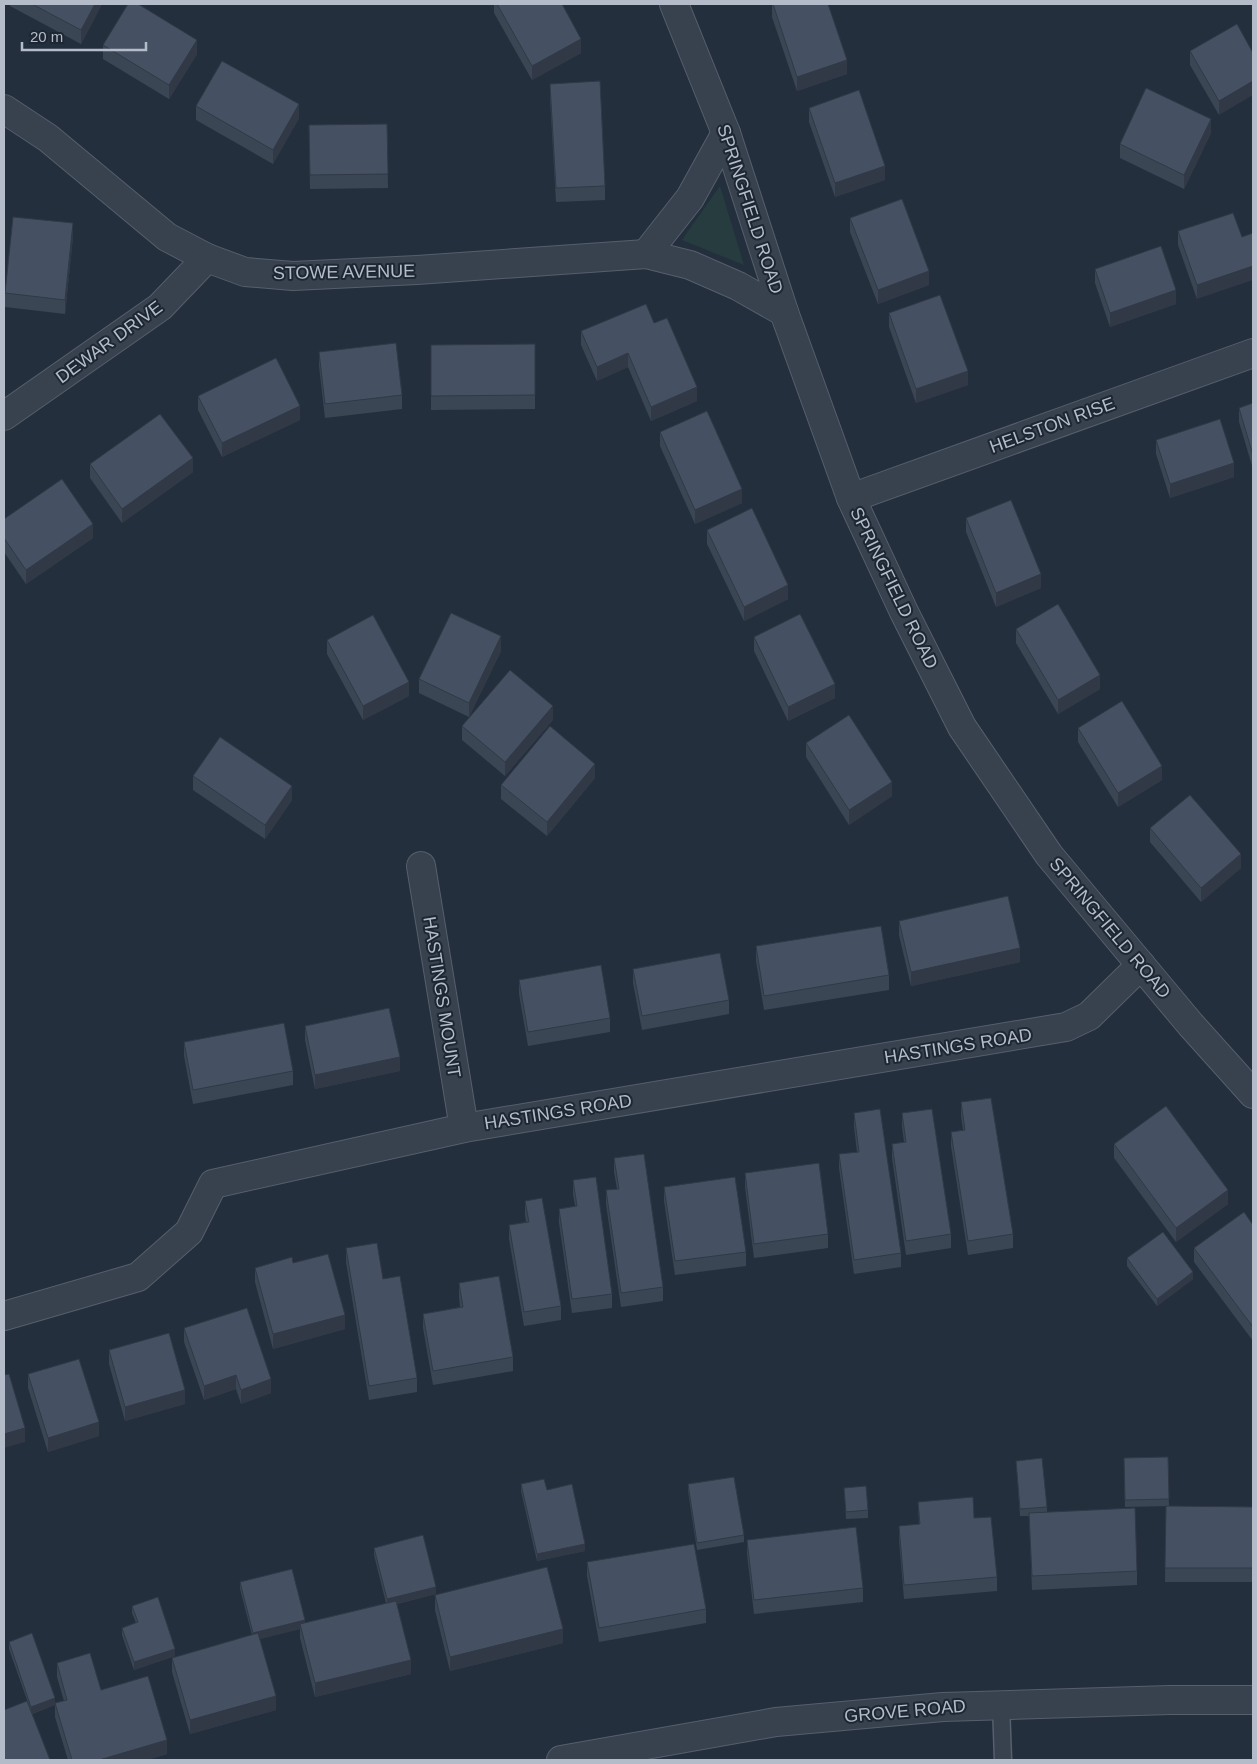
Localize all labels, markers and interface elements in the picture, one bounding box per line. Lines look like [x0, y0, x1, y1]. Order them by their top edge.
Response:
scale bar [22, 20, 146, 52]
text: 20 m [30, 28, 63, 45]
street label: SPRINGFIELD ROAD [713, 122, 787, 296]
street label: STOWE AVENUE [273, 261, 415, 283]
street label: DEWAR DRIVE [52, 297, 166, 387]
street label: HELSTON RISE [987, 393, 1117, 457]
street label: SPRINGFIELD ROAD [846, 504, 942, 672]
street label: SPRINGFIELD ROAD [1045, 854, 1175, 1002]
street label: HASTINGS MOUNT [419, 915, 465, 1079]
street label: HASTINGS ROAD [883, 1024, 1033, 1068]
street label: HASTINGS ROAD [483, 1090, 633, 1134]
street label: GROVE ROAD [843, 1696, 967, 1726]

